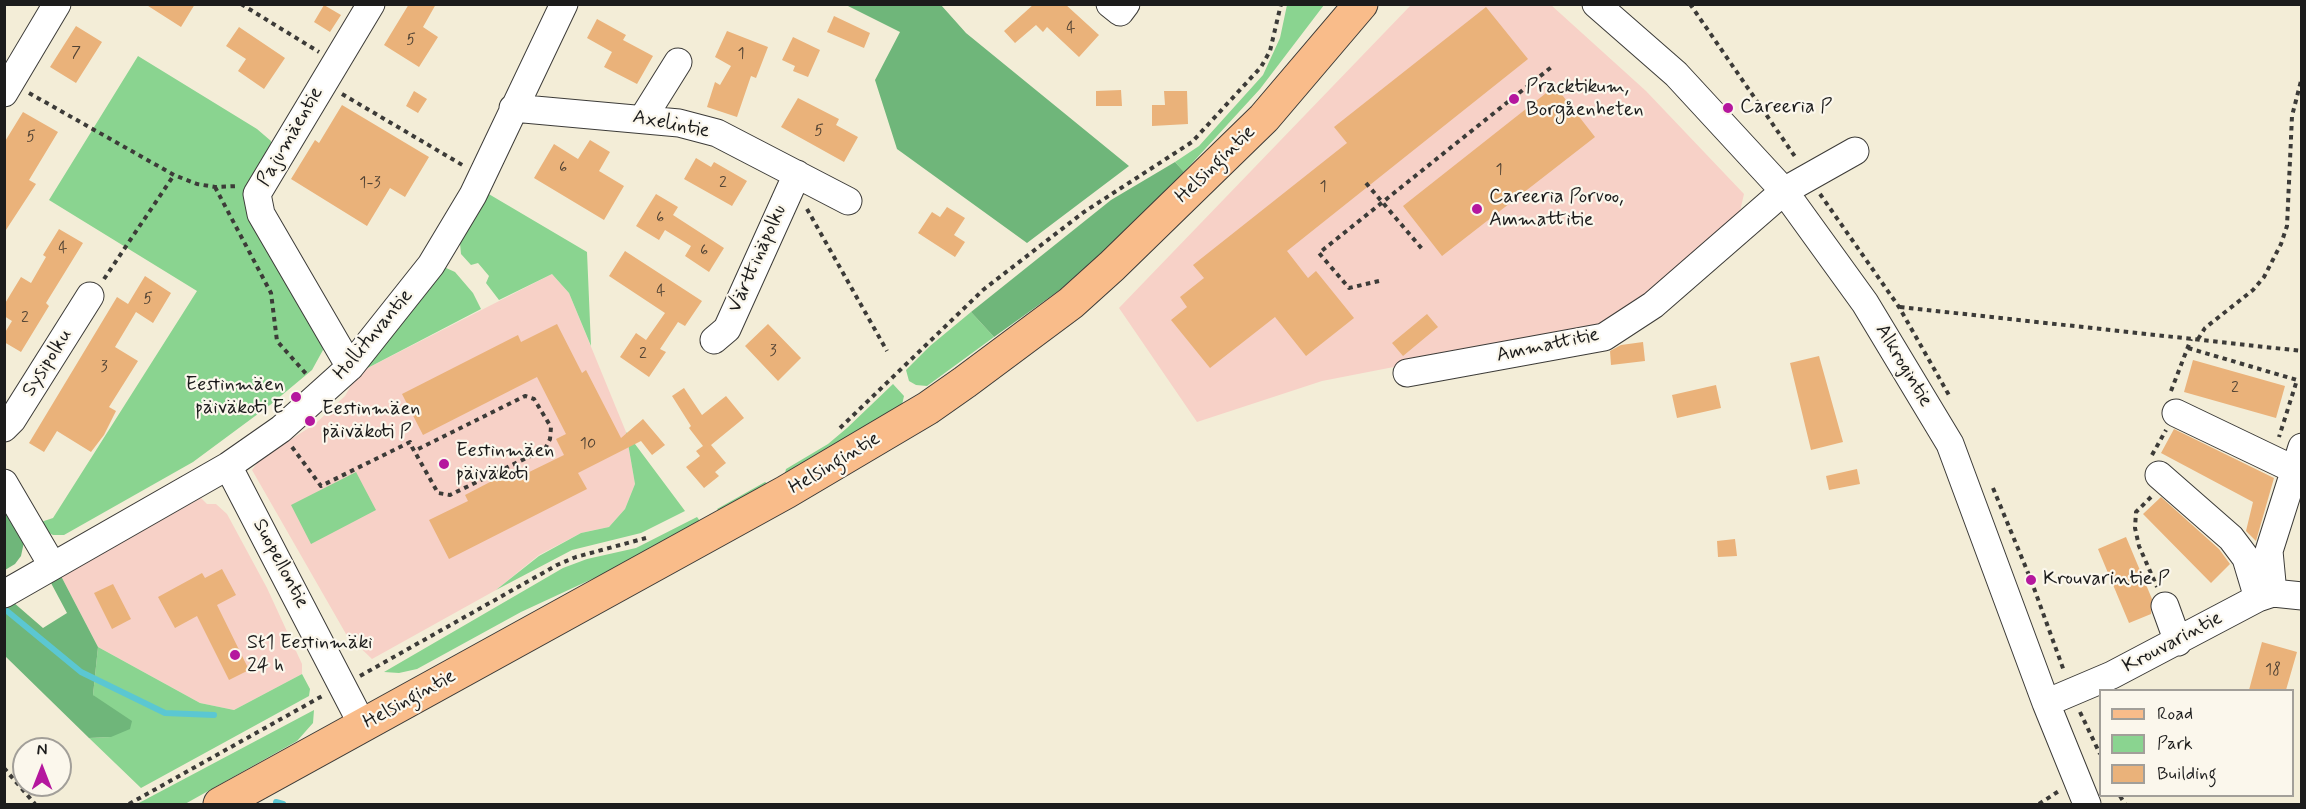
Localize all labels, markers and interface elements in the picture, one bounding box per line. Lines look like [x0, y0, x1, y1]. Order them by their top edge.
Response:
house number: 4 [1066, 19, 1076, 39]
house number: 5 [406, 31, 416, 51]
house number: 7 [71, 44, 81, 64]
house number: 1 [737, 45, 745, 65]
place label: Pracktikum, Borgåenheten [1526, 76, 1644, 123]
street label: Pajumäentie [253, 83, 329, 191]
marker: Pracktikum, Borgåenheten [1507, 92, 1521, 106]
place label: Careeria P [1740, 96, 1832, 120]
marker: Careeria P [1721, 101, 1735, 115]
street label: Axelintie [630, 106, 712, 144]
street label: Helsingintie [1171, 121, 1261, 209]
house number: 5 [814, 122, 824, 142]
house number: 5 [26, 128, 36, 148]
house number: 6 [559, 159, 567, 179]
house number: 1 [1495, 161, 1503, 181]
house number: 1-3 [359, 174, 381, 194]
house number: 2 [719, 174, 727, 194]
house number: 1 [1319, 178, 1327, 198]
place label: Careeria Porvoo, Ammattitie [1489, 186, 1624, 233]
street label: Värttinäpolku [724, 201, 792, 317]
marker: Careeria Porvoo, Ammattitie [1470, 202, 1484, 216]
house number: 6 [656, 209, 664, 229]
house number: 4 [58, 239, 68, 259]
house number: 6 [700, 242, 708, 262]
house number: 4 [656, 282, 666, 302]
street label: Hollituvantie [329, 285, 419, 385]
house number: 5 [143, 290, 153, 310]
house number: 2 [21, 309, 29, 329]
street label: Alkrogintie [1869, 320, 1937, 412]
street label: Ammattitie [1494, 323, 1602, 369]
street label: Sysipolku [18, 325, 78, 401]
house number: 3 [769, 342, 777, 362]
house number: 2 [639, 345, 647, 365]
house number: 3 [100, 358, 108, 378]
place label: Eestinmäen päiväkoti E [186, 374, 284, 421]
house number: 2 [2231, 379, 2239, 399]
marker: Eestinmäen päiväkoti E [289, 390, 303, 404]
place label: Eestinmäen päiväkoti P [322, 398, 420, 445]
marker: Eestinmäen päiväkoti P [303, 414, 317, 428]
street label: Helsingintie [785, 427, 885, 501]
house number: 10 [580, 435, 596, 455]
place label: Eestinmäen päiväkoti [456, 440, 554, 487]
marker: Eestinmäen päiväkoti [437, 457, 451, 471]
street label: Suopellontie [246, 515, 314, 613]
place label: Krouvarintie P [2043, 568, 2170, 592]
marker: Krouvarintie P [2024, 573, 2038, 587]
street label: Krouvarintie [2119, 607, 2227, 679]
place label: St1 Eestinmäki 24 h [247, 632, 372, 679]
marker: St1 Eestinmäki 24 h [228, 648, 242, 662]
house number: 18 [2265, 661, 2281, 681]
street label: Helsingintie [359, 665, 461, 735]
legend [2099, 689, 2294, 797]
text: Road [2157, 702, 2193, 726]
text: Park [2157, 732, 2193, 756]
north arrow [12, 737, 72, 797]
text: N [37, 740, 47, 761]
text: Building [2157, 762, 2217, 786]

